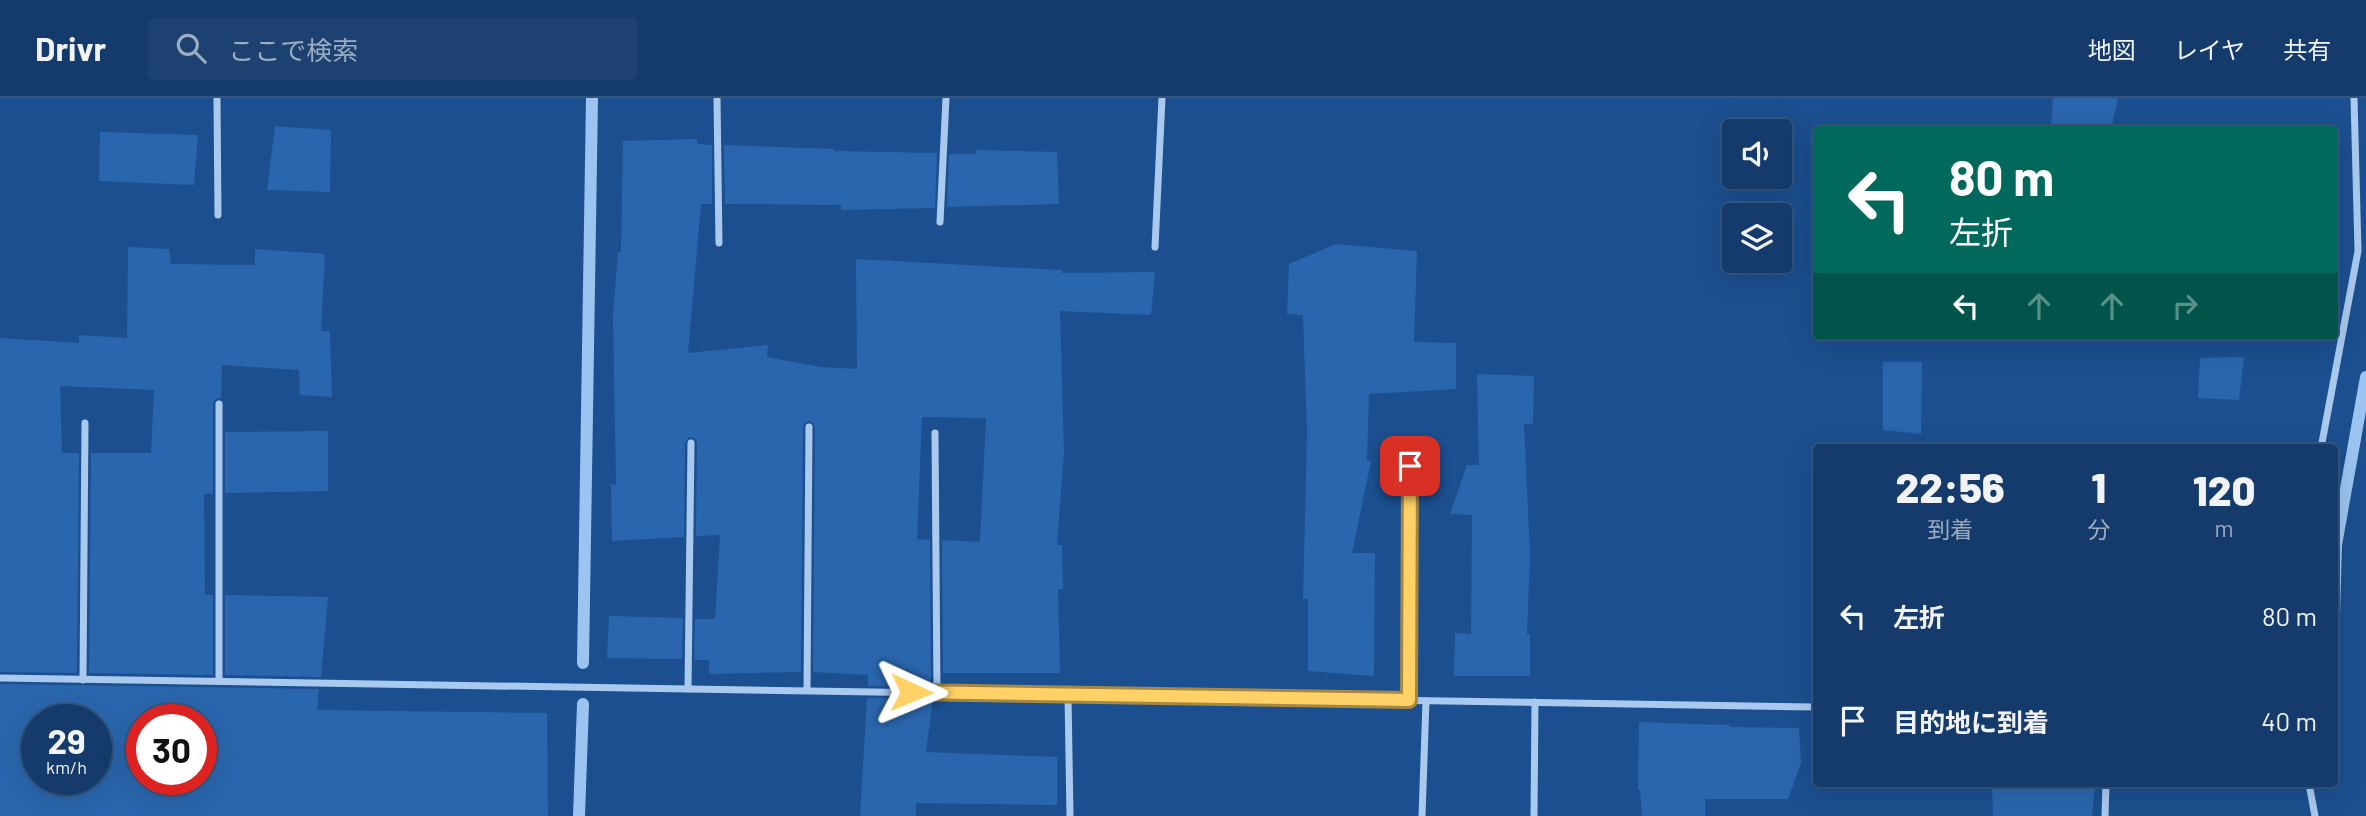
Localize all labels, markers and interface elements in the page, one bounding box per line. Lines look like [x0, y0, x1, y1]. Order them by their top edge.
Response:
search box [148, 17, 638, 80]
text: Drivr [35, 28, 106, 68]
icon: search [172, 29, 210, 67]
text: ここで検索 [228, 34, 358, 65]
text: 地図 [2088, 35, 2136, 64]
text: レイヤ [2174, 35, 2245, 64]
text: 共有 [2283, 35, 2331, 64]
map controls [1722, 119, 1792, 273]
button: sound [1722, 119, 1792, 189]
text: 80 m [1949, 147, 2054, 206]
icon: left [1834, 154, 1925, 245]
button: layers [1722, 203, 1792, 273]
text: 左折 [1949, 212, 2013, 250]
icon: left [1947, 287, 1985, 325]
icon: ahead [2020, 287, 2058, 325]
icon: ahead [2093, 287, 2131, 325]
icon: right [2166, 287, 2204, 325]
pin [1380, 436, 1440, 496]
icon: arrive [1391, 447, 1429, 485]
text: 22:56 [1896, 461, 2005, 511]
text: 1 [2091, 461, 2106, 511]
text: 120 [2193, 464, 2256, 514]
text: m [2215, 514, 2234, 542]
text: 到着 [1927, 515, 1973, 543]
text: 分 [2087, 515, 2110, 543]
icon: left [1834, 597, 1872, 635]
text: 80 m [2262, 600, 2317, 631]
text: 左折 [1893, 601, 1945, 632]
position arrow [874, 655, 948, 729]
icon: arrive [1834, 702, 1872, 740]
speed limit sign: 30 [126, 704, 217, 795]
text: 40 m [2261, 705, 2317, 736]
text: 目的地に到着 [1893, 706, 2049, 737]
text: 29 [47, 719, 86, 761]
text: km/h [46, 756, 87, 778]

